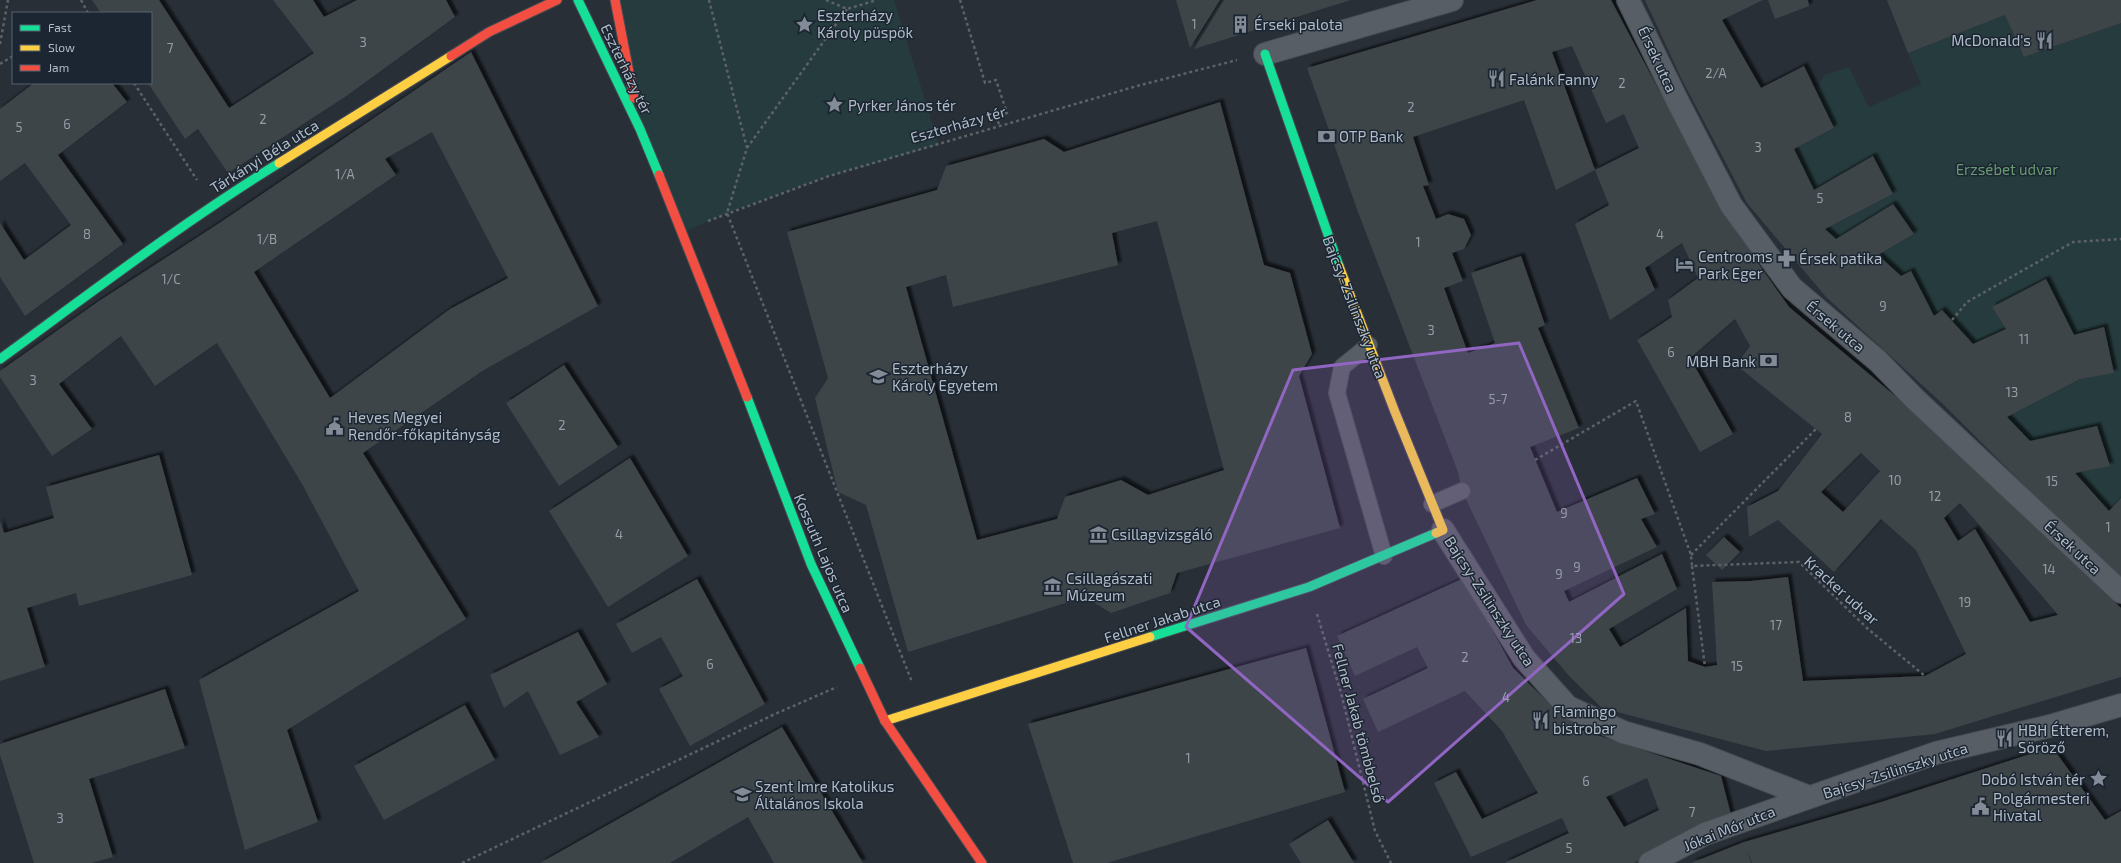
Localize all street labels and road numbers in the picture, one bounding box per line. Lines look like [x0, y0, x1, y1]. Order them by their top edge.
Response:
street label: Eszterházy tér [597, 21, 657, 117]
street label: Érsek utca [1635, 23, 1681, 95]
street label: Eszterházy tér [908, 102, 1008, 146]
street label: Tárkányi Béla utca [206, 115, 322, 197]
street label: Bajcsy-Zsilinszky utca [1319, 233, 1390, 381]
street label: Érsek utca [1803, 296, 1869, 356]
street label: Kossuth Lajos utca [790, 491, 857, 616]
street label: Érsek utca [2041, 516, 2105, 578]
street label: Bajcsy-Zsilinszky utca [1440, 533, 1539, 670]
street label: Kracker udvar [1801, 552, 1883, 628]
street label: Fellner Jakab utca [1102, 592, 1222, 646]
street label: Fellner Jakab tömbbelső [1329, 641, 1389, 805]
street label: Bajcsy-Zsilinszky utca [1820, 738, 1970, 803]
street label: Jókai Mór utca [1681, 801, 1777, 855]

